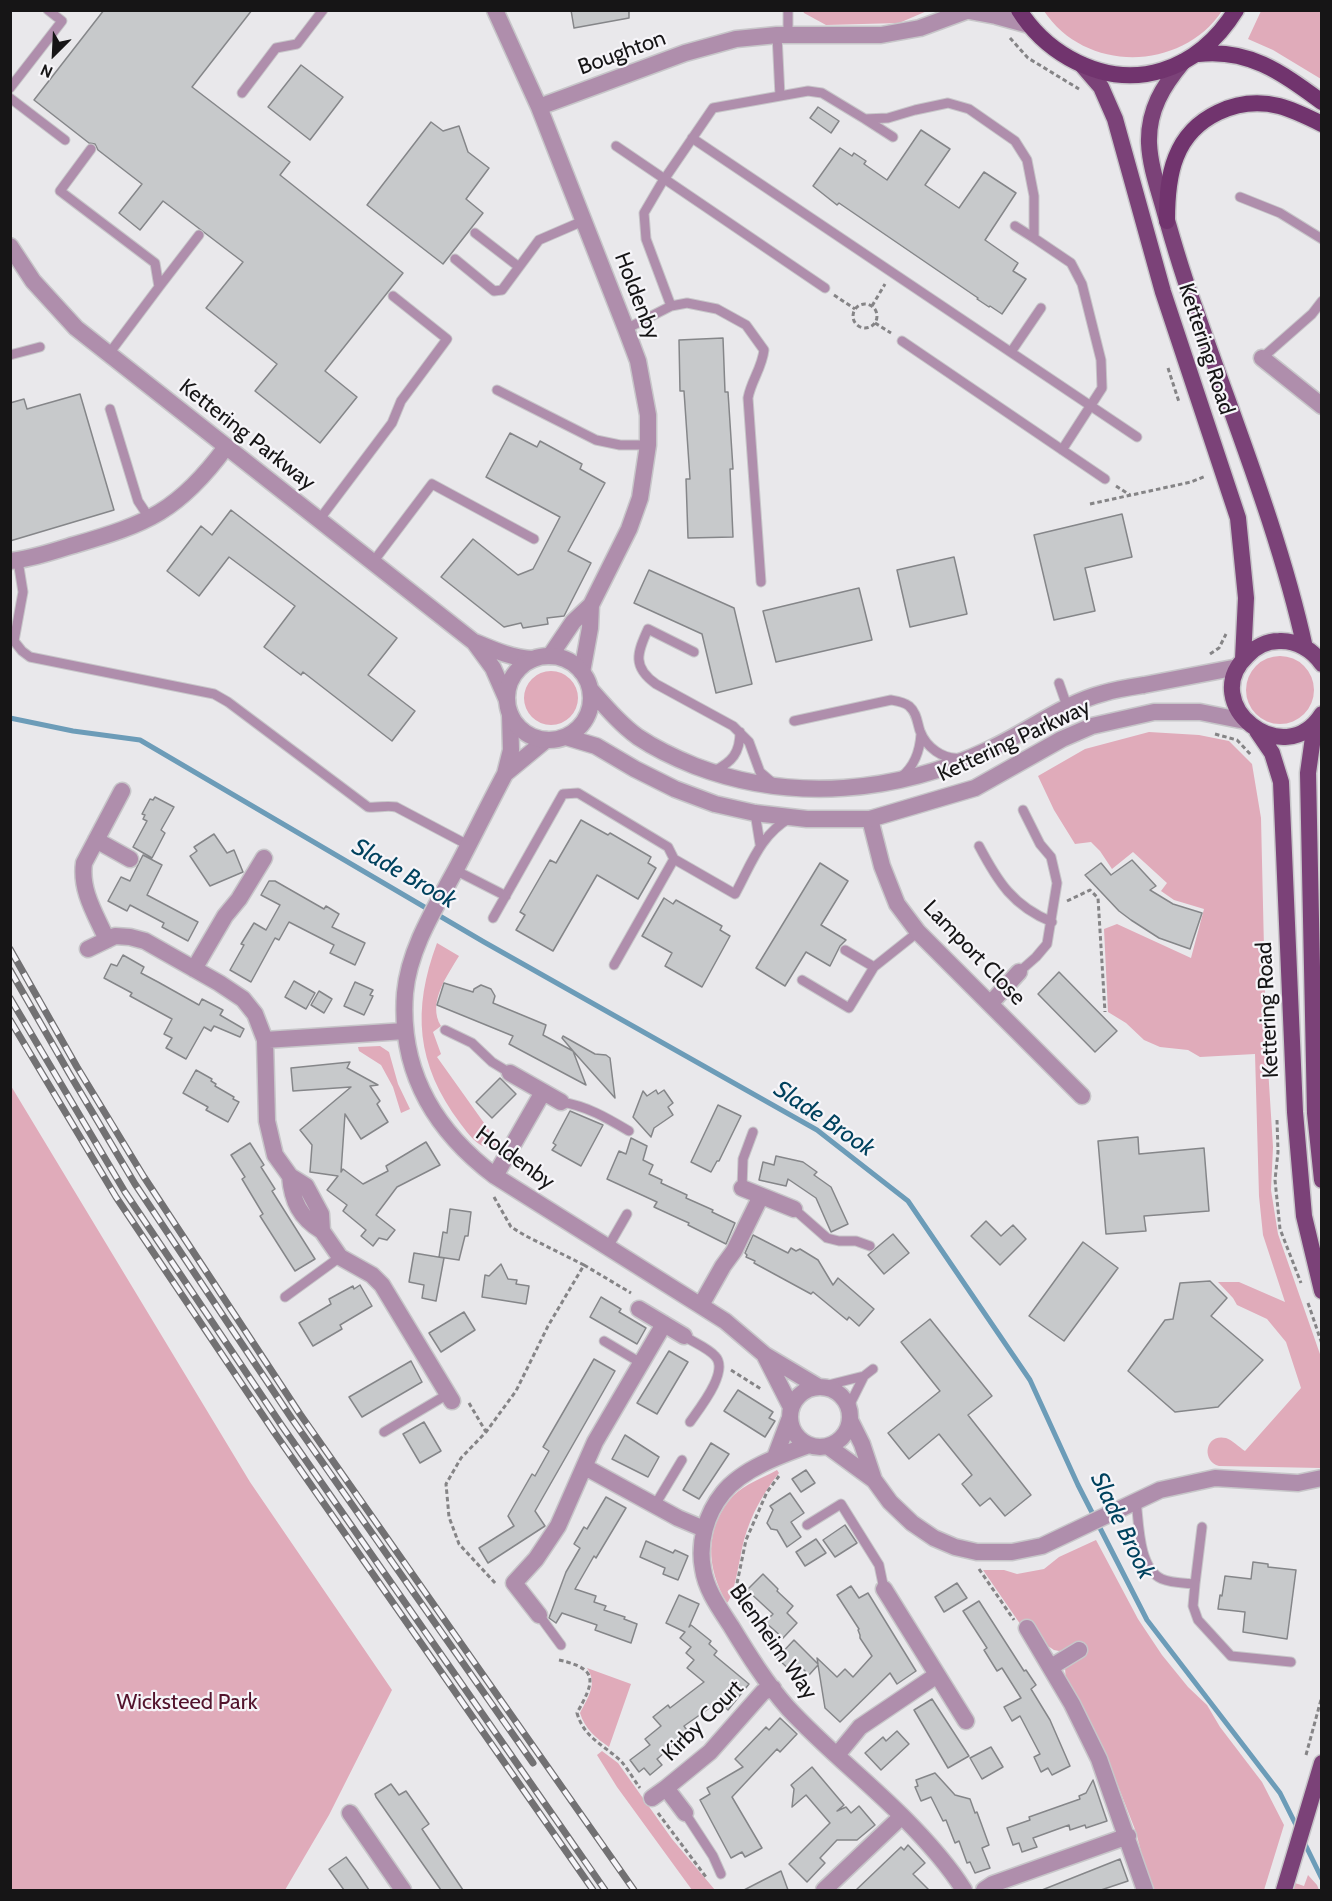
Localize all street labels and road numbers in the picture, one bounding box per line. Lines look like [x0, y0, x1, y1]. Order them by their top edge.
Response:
street label: Boughton [575, 25, 669, 81]
street label: Holdenby [608, 249, 666, 343]
street label: Kettering Road [1172, 280, 1240, 418]
street label: Kettering Parkway [174, 374, 320, 496]
street label: Kettering Parkway [933, 694, 1095, 788]
street label: Lamport Close [917, 895, 1031, 1011]
street label: Kettering Road [1251, 941, 1285, 1079]
street label: Holdenby [470, 1121, 560, 1195]
street label: Blenheim Way [723, 1579, 823, 1705]
street label: Kirby Court [657, 1675, 749, 1767]

